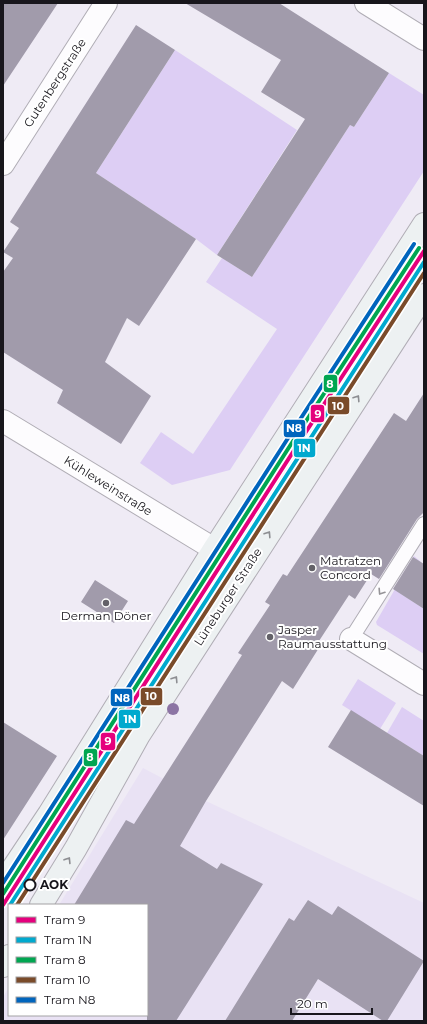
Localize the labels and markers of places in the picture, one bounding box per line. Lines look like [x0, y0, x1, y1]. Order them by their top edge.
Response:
place label: Matratzen Concord [320, 553, 381, 582]
marker: Matratzen Concord [307, 563, 317, 573]
marker: Derman Döner [101, 598, 111, 608]
place label: Derman Döner [61, 608, 151, 623]
place label: Jasper Raumausstattung [277, 622, 387, 651]
marker: Jasper Raumausstattung [265, 632, 275, 642]
place label: AOK [39, 877, 69, 892]
marker: AOK [23, 878, 37, 892]

